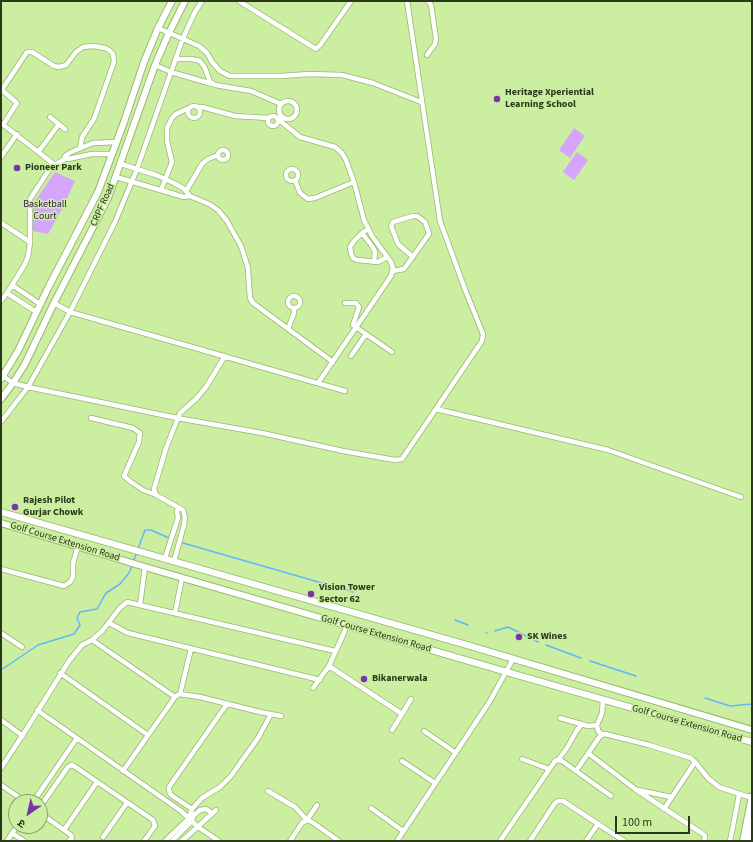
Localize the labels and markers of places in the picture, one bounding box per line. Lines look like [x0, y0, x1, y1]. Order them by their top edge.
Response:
place label: Heritage Xperiential Learning School [505, 87, 594, 110]
marker: Heritage Xperiential Learning School [492, 94, 502, 104]
place label: Pioneer Park [25, 162, 82, 174]
marker: Pioneer Park [12, 163, 22, 173]
place label: Rajesh Pilot Gurjar Chowk [23, 495, 83, 518]
marker: Rajesh Pilot Gurjar Chowk [10, 502, 20, 512]
place label: Vision Tower Sector 62 [319, 582, 375, 606]
marker: Vision Tower Sector 62 [306, 589, 316, 599]
place label: SK Wines [527, 631, 567, 643]
marker: SK Wines [514, 632, 524, 642]
place label: Bikanerwala [372, 673, 427, 685]
marker: Bikanerwala [359, 674, 369, 684]

